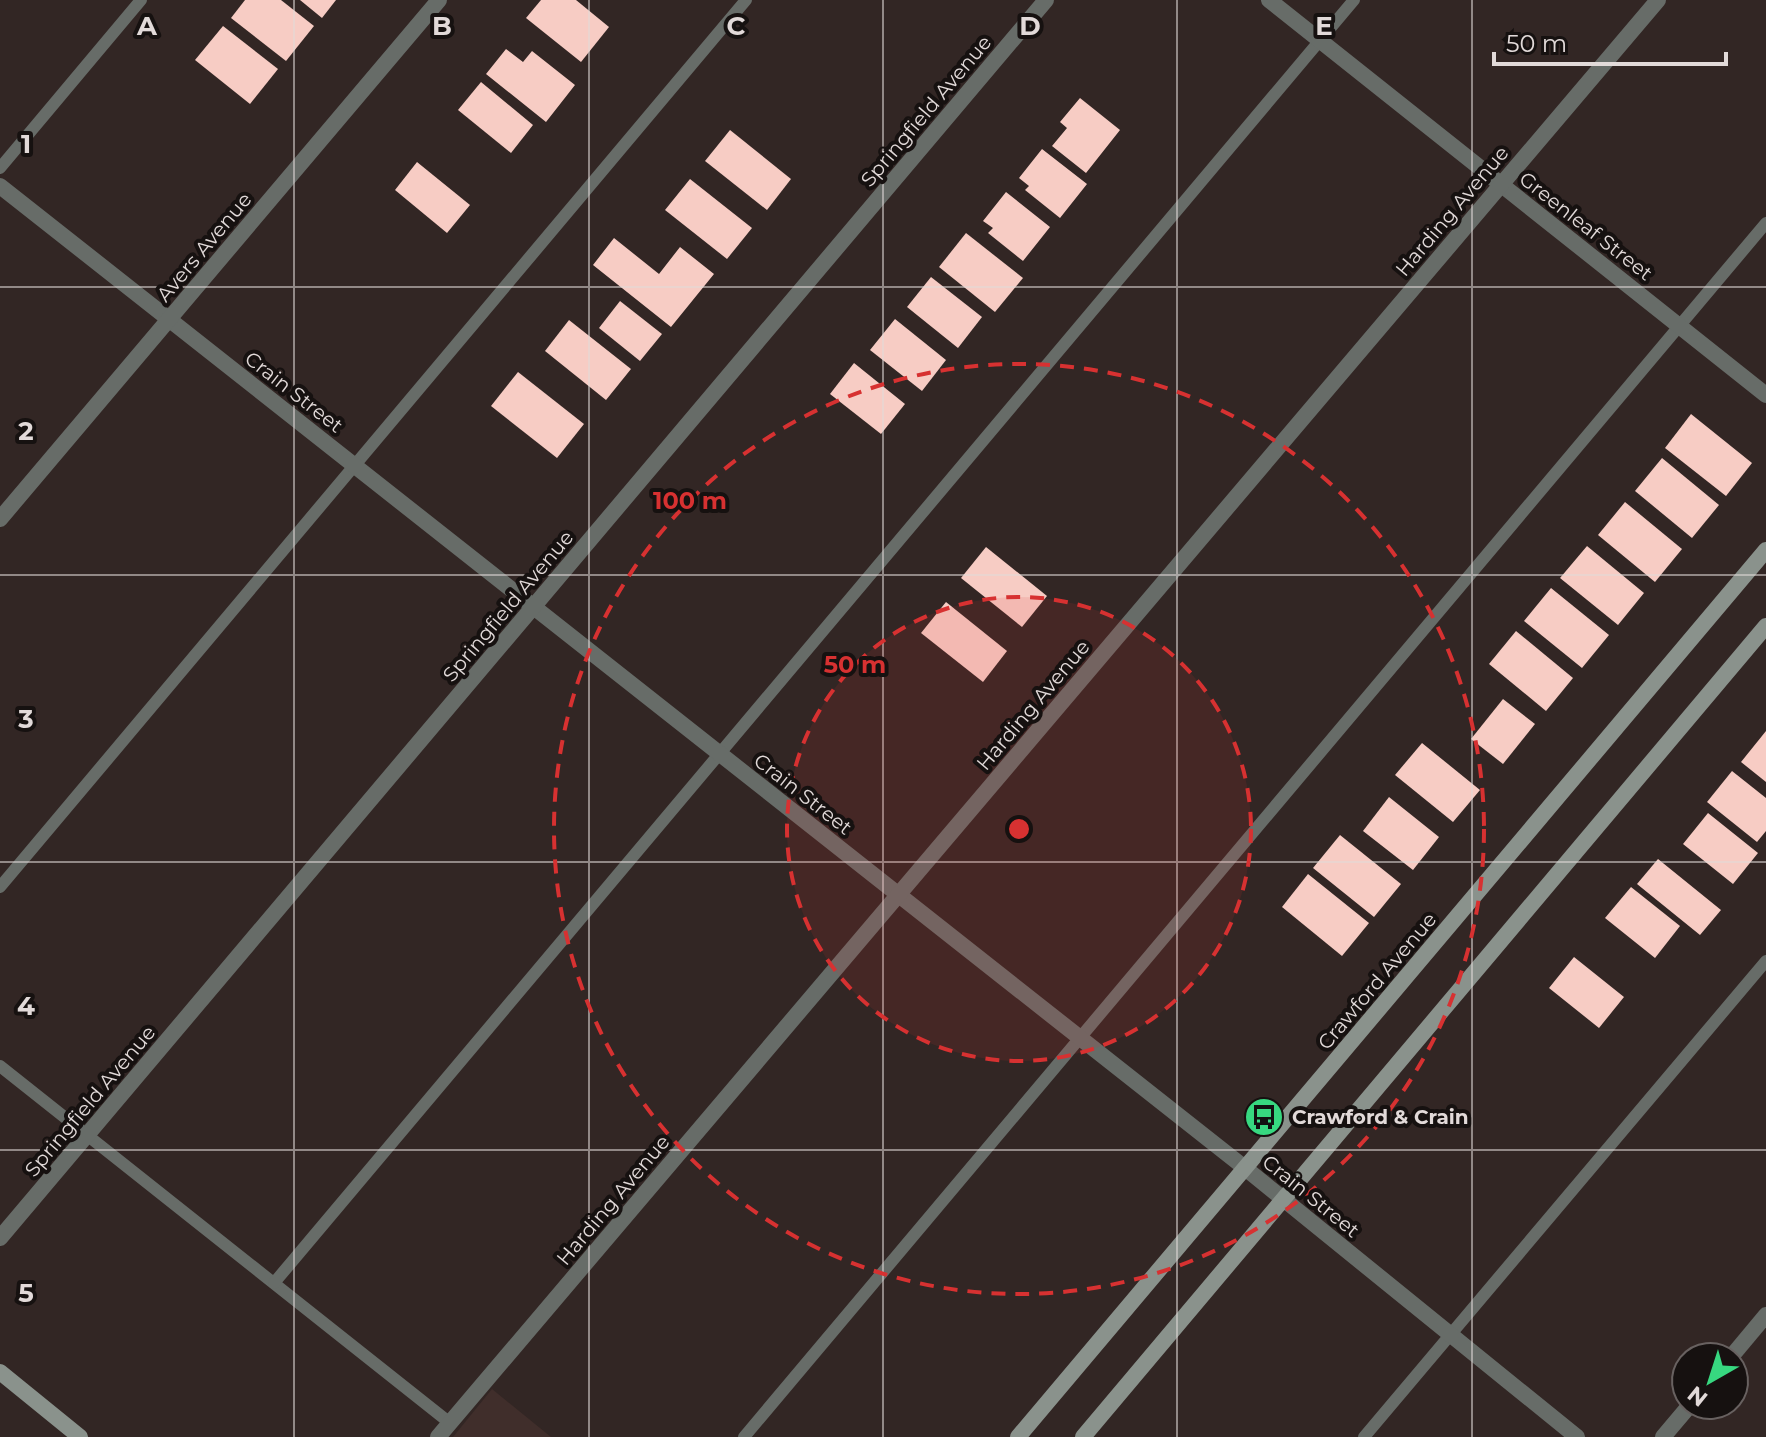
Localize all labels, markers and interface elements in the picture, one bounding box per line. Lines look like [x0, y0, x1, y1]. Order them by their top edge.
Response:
text: A [136, 10, 158, 42]
text: B [432, 10, 452, 42]
text: C [727, 10, 746, 42]
text: D [1019, 10, 1041, 42]
text: E [1315, 10, 1333, 42]
scale bar [1494, 16, 1726, 66]
text: 50 m [1506, 29, 1567, 58]
street label: Springfield Avenue [856, 30, 996, 192]
text: 1 [21, 128, 31, 160]
street label: Harding Avenue [1391, 141, 1513, 281]
street label: Greenleaf Street [1515, 167, 1657, 285]
street label: Avers Avenue [151, 188, 257, 306]
street label: Crain Street [240, 346, 348, 438]
text: 2 [18, 415, 34, 447]
text: 100 m [653, 486, 727, 515]
street label: Springfield Avenue [438, 525, 578, 687]
street label: Harding Avenue [972, 635, 1094, 775]
text: 50 m [824, 650, 886, 679]
text: 3 [17, 703, 34, 735]
street label: Crain Street [749, 748, 857, 840]
centre of rings [1005, 815, 1033, 843]
street label: Crawford Avenue [1313, 907, 1441, 1055]
text: 4 [17, 990, 35, 1022]
street label: Springfield Avenue [20, 1020, 160, 1182]
bus stop icon: Crawford & Crain [1243, 1096, 1285, 1138]
place label: Crawford & Crain [1292, 1105, 1469, 1129]
street label: Harding Avenue [552, 1130, 674, 1270]
street label: Crain Street [1258, 1150, 1364, 1242]
text: 5 [18, 1277, 34, 1309]
north arrow [1670, 1341, 1750, 1421]
text: N [1682, 1380, 1713, 1412]

